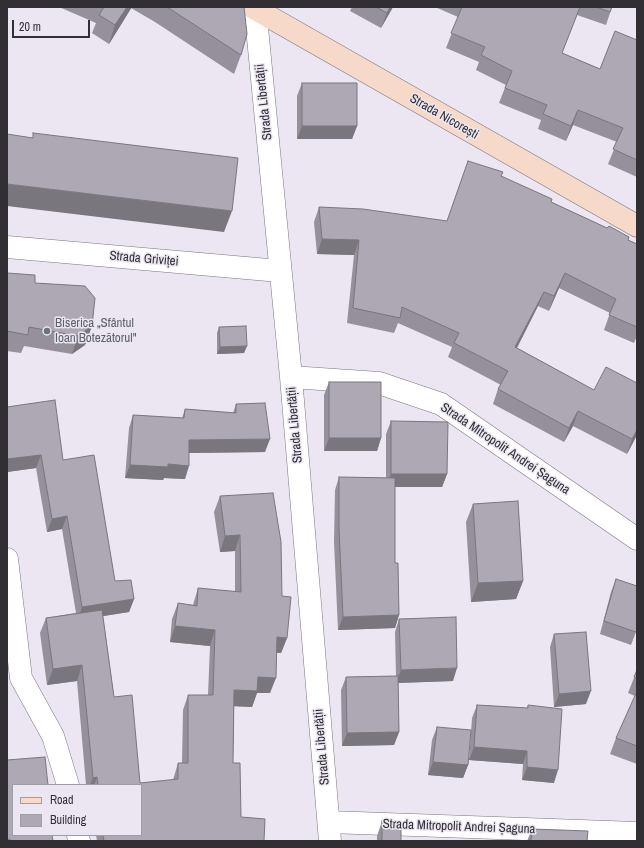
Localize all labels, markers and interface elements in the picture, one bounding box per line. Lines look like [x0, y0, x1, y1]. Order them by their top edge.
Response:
scale bar [14, 12, 92, 38]
text: 20 m [19, 19, 41, 35]
street label: Strada Libertății [252, 63, 276, 141]
street label: Strada Nicorești [407, 91, 481, 143]
street label: Strada Griviței [109, 248, 179, 270]
place label: Biserica „Sfântul Ioan Botezătorul" [55, 316, 136, 347]
marker: Biserica „Sfântul Ioan Botezătorul" [42, 326, 52, 336]
street label: Strada Libertății [284, 386, 306, 464]
street label: Strada Mitropolit Andrei Șaguna [437, 400, 573, 498]
street label: Strada Libertății [311, 708, 333, 786]
legend [12, 784, 142, 836]
text: Road [50, 792, 74, 808]
text: Building [50, 812, 86, 828]
street label: Strada Mitropolit Andrei Șaguna [382, 817, 536, 837]

